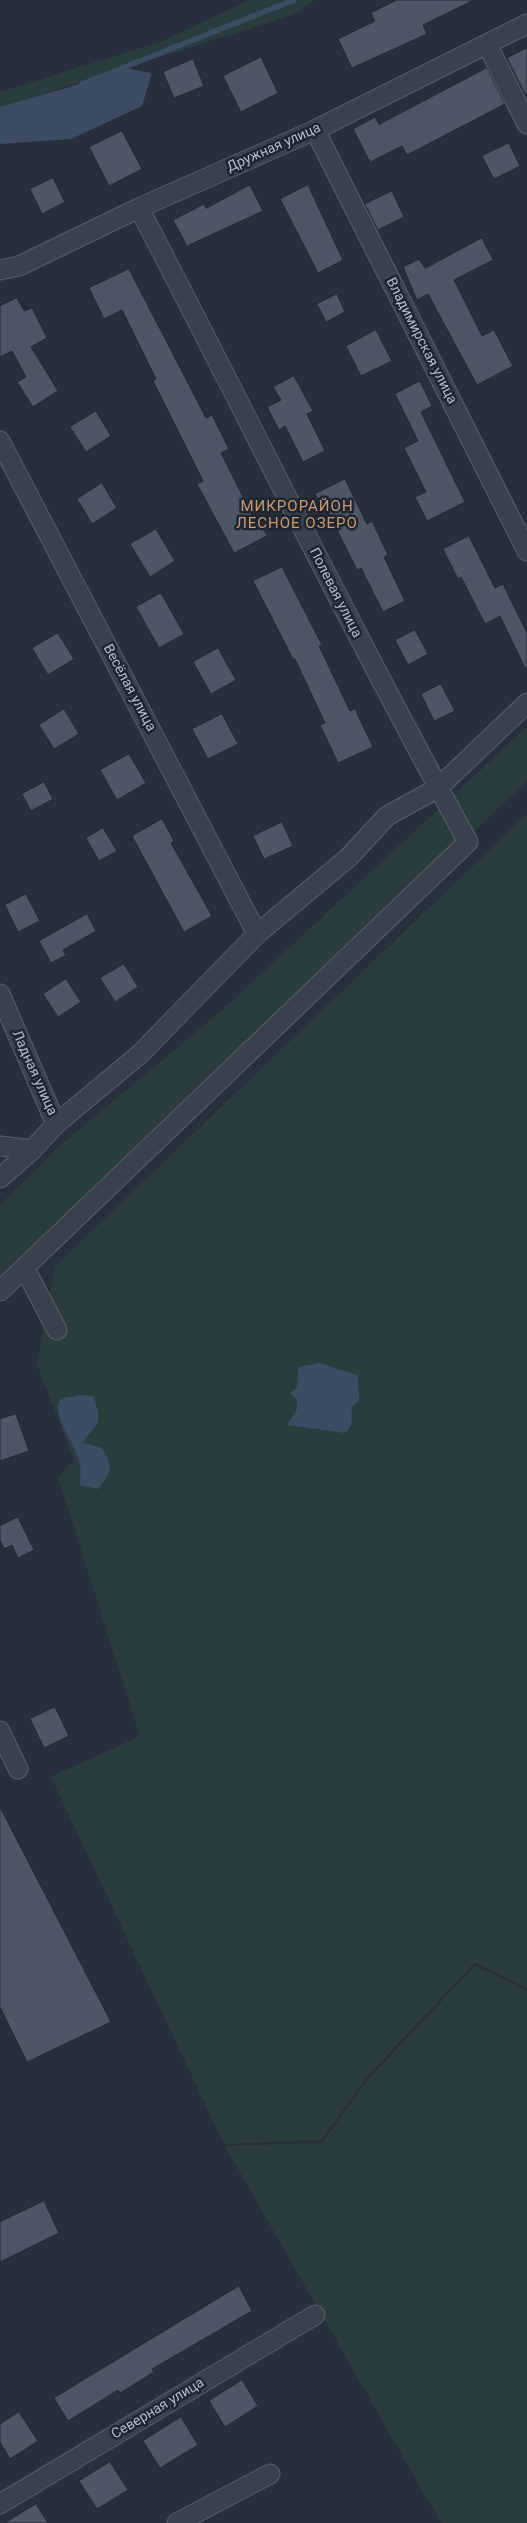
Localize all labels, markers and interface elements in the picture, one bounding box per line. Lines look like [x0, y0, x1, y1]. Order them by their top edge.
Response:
street label: Дружная улица [224, 120, 324, 176]
street label: Владимирская улица [382, 275, 460, 407]
district label: МИКРОРАЙОН ЛЕСНОЕ ОЗЕРО [235, 498, 359, 533]
street label: Полевая улица [305, 545, 365, 641]
street label: Весёлая улица [99, 642, 159, 734]
street label: Ладная улица [8, 1028, 60, 1118]
street label: Северная улица [109, 2375, 207, 2443]

